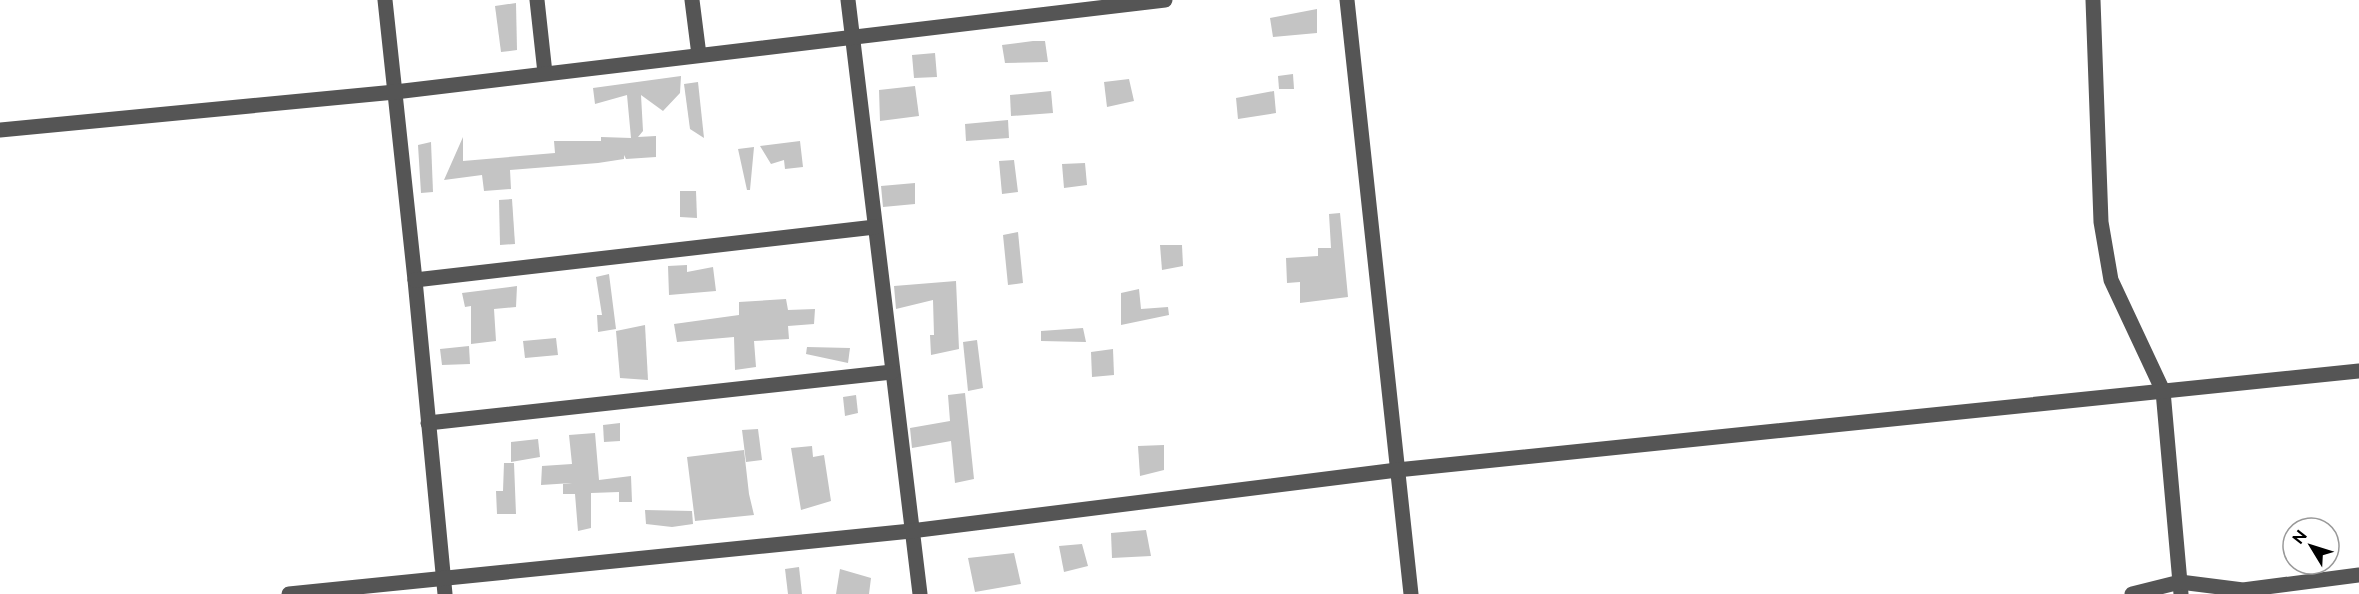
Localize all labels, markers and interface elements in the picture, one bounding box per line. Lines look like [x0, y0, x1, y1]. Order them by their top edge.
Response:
north arrow [2281, 516, 2341, 576]
text: N [2288, 526, 2311, 548]

